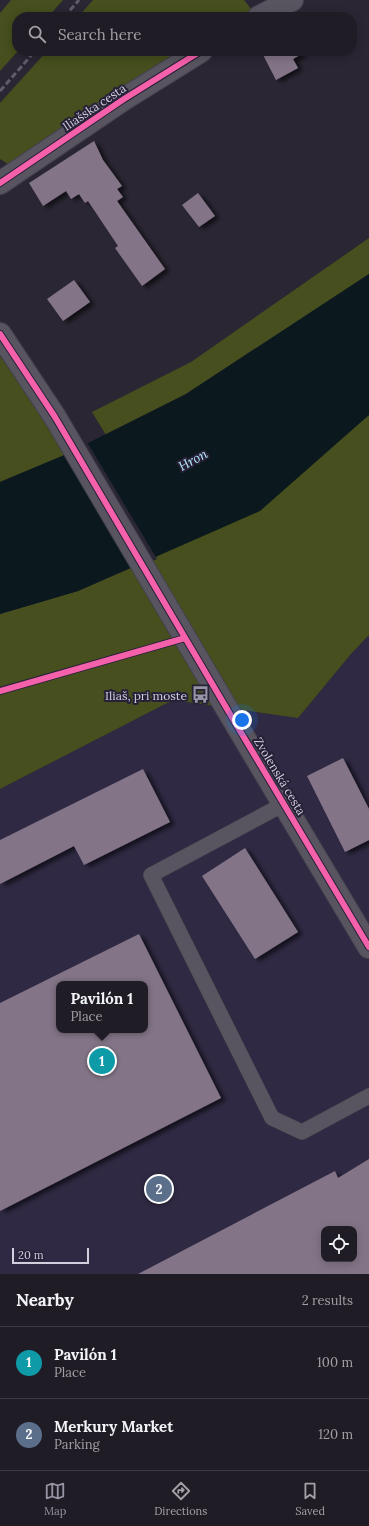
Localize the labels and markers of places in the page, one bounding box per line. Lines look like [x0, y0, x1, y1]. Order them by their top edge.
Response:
bus stop icon: Iliaš, pri moste [190, 685, 210, 705]
place label: Iliaš, pri moste [105, 688, 187, 703]
pin: 1 [89, 1046, 115, 1076]
pin: 2 [146, 1174, 172, 1204]

